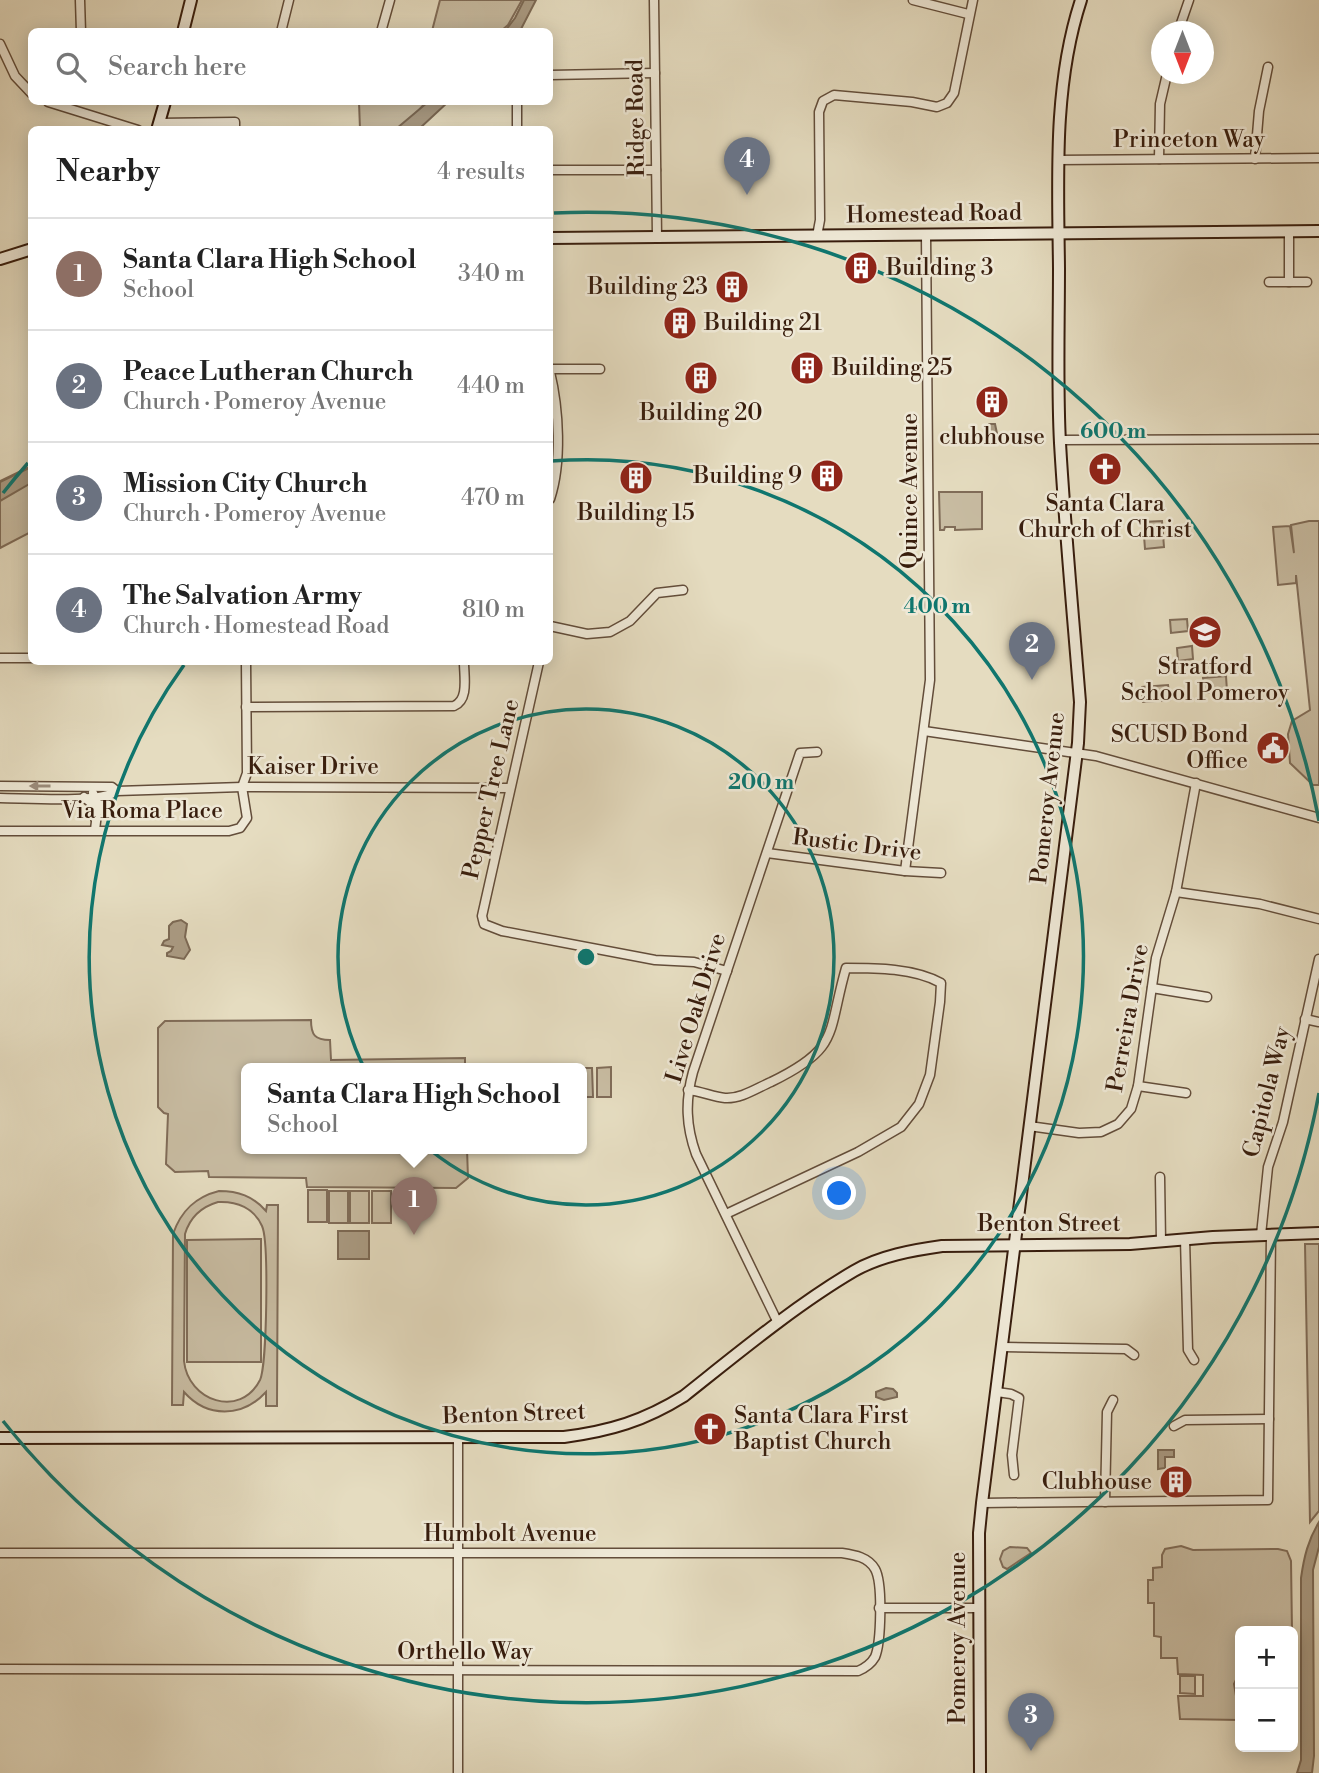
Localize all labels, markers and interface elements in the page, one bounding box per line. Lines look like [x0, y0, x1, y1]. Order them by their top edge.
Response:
north arrow [1151, 21, 1214, 84]
search box [28, 28, 553, 105]
icon: search [52, 48, 90, 86]
text: Search here [108, 51, 247, 83]
street label: Ridge Road [621, 59, 651, 177]
street label: Princeton Way [1113, 126, 1266, 154]
pin: 4 [724, 137, 770, 195]
text: Nearby [56, 153, 160, 191]
text: 4 results [437, 158, 525, 186]
street label: Homestead Road [846, 198, 1022, 230]
text: Santa Clara High School [123, 244, 416, 276]
building icon: Building 3 [842, 249, 880, 287]
place label: Building 3 [885, 254, 993, 282]
text: 1 [73, 260, 85, 288]
text: 340 m [458, 260, 525, 288]
building icon: Building 23 [713, 268, 751, 306]
place label: Building 23 [587, 273, 708, 301]
text: School [123, 276, 194, 304]
building icon: Building 21 [661, 304, 699, 342]
place label: Building 21 [703, 309, 822, 337]
building icon: Building 25 [788, 349, 826, 387]
place label: Building 25 [831, 354, 952, 382]
text: Peace Lutheran Church [123, 356, 413, 388]
building icon: Building 20 [682, 359, 720, 397]
text: 2 [72, 372, 86, 400]
text: 440 m [457, 372, 525, 400]
building icon: clubhouse [973, 383, 1011, 421]
text: Church · Pomeroy Avenue [123, 388, 386, 416]
place label: Building 20 [638, 399, 763, 427]
street label: Quince Avenue [896, 413, 924, 569]
text: 600 m [1080, 419, 1146, 445]
place label: clubhouse [939, 423, 1045, 451]
church icon: Santa Clara Church of Christ [1086, 450, 1124, 488]
building icon: Building 9 [808, 457, 846, 495]
building icon: Building 15 [617, 459, 655, 497]
place label: Building 9 [692, 462, 802, 490]
text: Mission City Church [123, 468, 367, 500]
text: 3 [72, 484, 86, 512]
text: 470 m [461, 484, 525, 512]
place label: Santa Clara Church of Christ [1018, 490, 1192, 544]
place label: Building 15 [576, 499, 695, 527]
text: Church · Pomeroy Avenue [123, 500, 386, 528]
text: The Salvation Army [123, 580, 362, 612]
text: 400 m [903, 594, 971, 620]
text: 4 [71, 596, 87, 624]
text: 810 m [462, 596, 525, 624]
text: Church · Homestead Road [123, 612, 389, 640]
school or university icon: Stratford School Pomeroy [1186, 613, 1224, 651]
pin: 2 [1009, 622, 1055, 680]
place label: Stratford School Pomeroy [1121, 653, 1290, 707]
street label: Pepper Tree Lane [457, 696, 525, 882]
street label: Pomeroy Avenue [1025, 711, 1071, 885]
place label: SCUSD Bond Office [1111, 721, 1248, 775]
public building icon: SCUSD Bond Office [1254, 729, 1292, 767]
street label: Kaiser Drive [247, 753, 379, 781]
text: 200 m [728, 770, 794, 796]
one-way arrow [28, 780, 50, 792]
street label: Via Roma Place [60, 797, 223, 825]
street label: Rustic Drive [791, 823, 923, 867]
street label: Live Oak Drive [660, 930, 732, 1086]
street label: Perreira Drive [1101, 942, 1155, 1094]
centre of rings [574, 945, 598, 969]
street label: Capitola Way [1237, 1023, 1297, 1160]
popup [241, 1063, 587, 1154]
text: Santa Clara High School [267, 1079, 561, 1111]
text: School [267, 1111, 338, 1139]
your location [822, 1176, 856, 1210]
pin: 1 [391, 1177, 437, 1235]
street label: Benton Street [976, 1210, 1121, 1238]
street label: Benton Street [441, 1398, 586, 1431]
place label: Santa Clara First Baptist Church [733, 1402, 909, 1456]
church icon: Santa Clara First Baptist Church [691, 1410, 729, 1448]
building icon: Clubhouse [1157, 1463, 1195, 1501]
place label: Clubhouse [1042, 1468, 1152, 1496]
street label: Humbolt Avenue [423, 1520, 597, 1548]
street label: Pomeroy Avenue [944, 1552, 972, 1724]
map controls [1235, 1626, 1298, 1752]
button: + [1235, 1626, 1298, 1689]
street label: Orthello Way [397, 1638, 534, 1666]
button: − [1235, 1689, 1298, 1752]
pin: 3 [1008, 1693, 1054, 1751]

